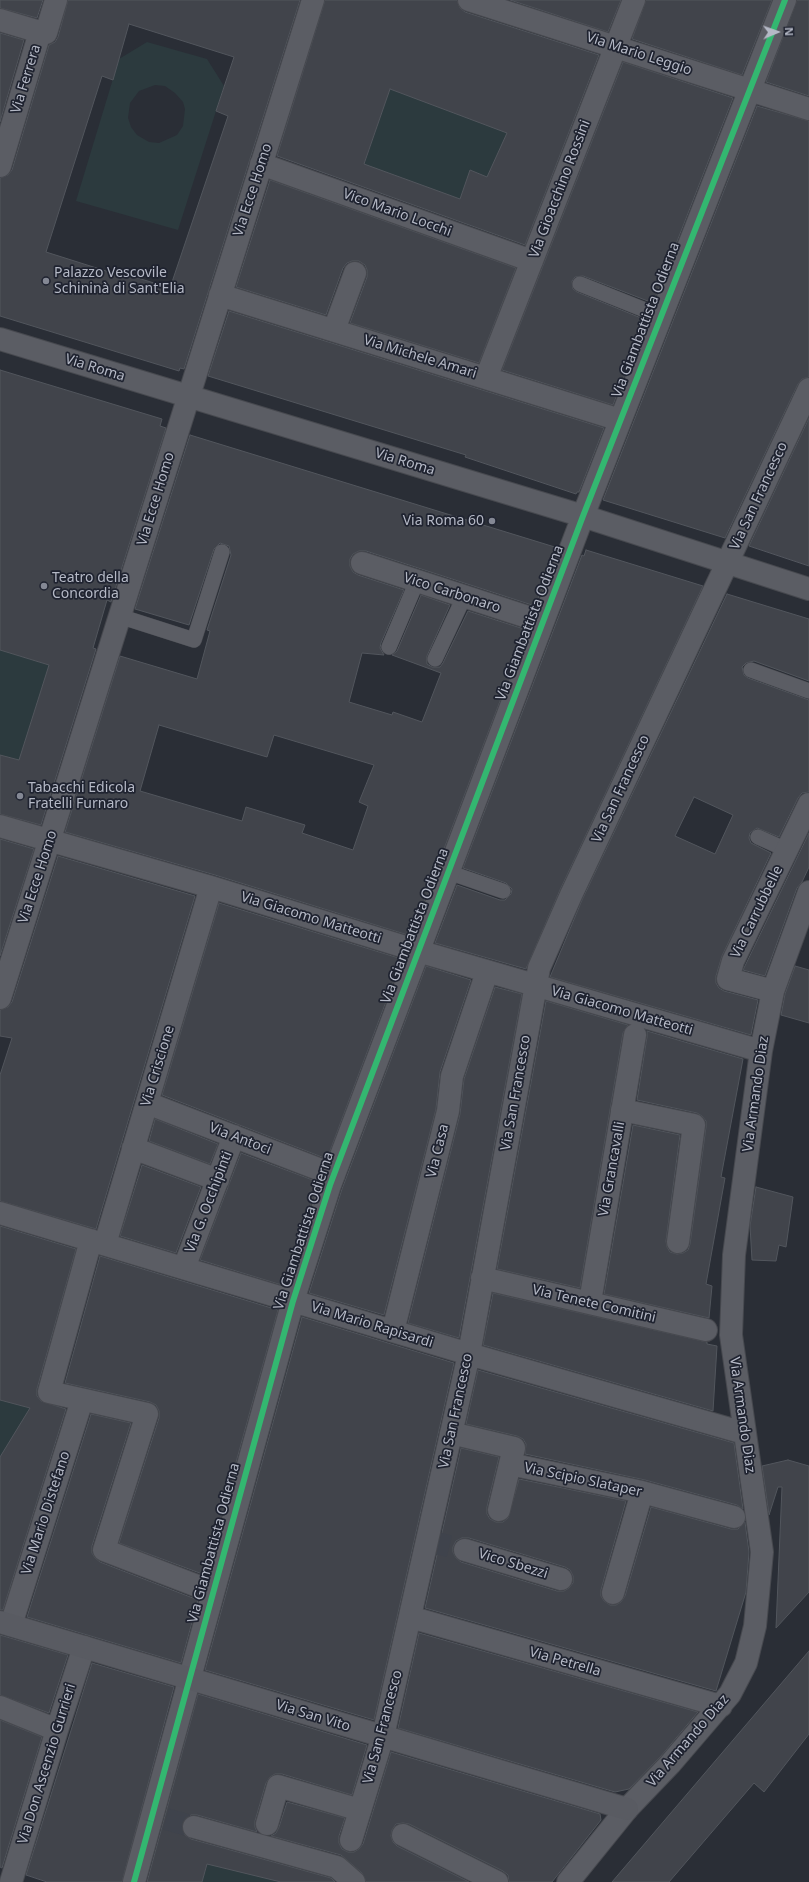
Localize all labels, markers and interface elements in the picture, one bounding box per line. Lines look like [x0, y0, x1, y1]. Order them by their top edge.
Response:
north arrow [757, 12, 797, 52]
text: N [782, 27, 797, 36]
street label: Via Mario Leggio [584, 29, 694, 79]
street label: Via Ferrera [8, 42, 44, 116]
street label: Via Gioacchino Rossini [526, 118, 594, 260]
street label: Via Ecce Homo [230, 141, 276, 239]
street label: Vico Mario Locchi [340, 186, 454, 240]
street label: Via Giambattista Odierna [609, 240, 683, 400]
place label: Palazzo Vescovile Schininà di Sant'Elia [54, 265, 184, 298]
marker: Palazzo Vescovile Schininà di Sant'Elia [41, 276, 51, 286]
street label: Via Michele Amari [361, 332, 479, 382]
street label: Via Roma [63, 351, 127, 385]
street label: Via San Francesco [727, 439, 791, 553]
street label: Via Roma [373, 445, 437, 479]
street label: Via Ecce Homo [134, 450, 178, 548]
place label: Via Roma 60 [403, 513, 484, 529]
marker: Via Roma 60 [487, 516, 497, 526]
street label: Via Giambattista Odierna [493, 543, 567, 703]
street label: Vico Carbonaro [401, 569, 503, 617]
place label: Teatro della Concordia [52, 570, 129, 602]
marker: Teatro della Concordia [39, 581, 49, 591]
street label: Via San Francesco [589, 732, 653, 846]
place label: Tabacchi Edicola Fratelli Furnaro [28, 780, 135, 812]
marker: Tabacchi Edicola Fratelli Furnaro [15, 791, 25, 801]
street label: Via Ecce Homo [15, 828, 61, 926]
street label: Via Giambattista Odierna [378, 846, 452, 1006]
street label: Via Carrubbelle [727, 863, 787, 961]
street label: Via Giacomo Matteotti [239, 889, 383, 947]
street label: Via Giacomo Matteotti [549, 983, 695, 1039]
street label: Via Criscione [138, 1023, 178, 1109]
street label: Via San Francesco [498, 1034, 534, 1152]
street label: Via Armando Diaz [740, 1035, 772, 1153]
street label: Via Antoci [207, 1120, 273, 1158]
street label: Via Grancavalli [595, 1120, 629, 1218]
street label: Via Casa [423, 1122, 453, 1180]
street label: Via G. Occhipinti [182, 1149, 236, 1255]
street label: Via Giambattista Odierna [271, 1150, 337, 1312]
street label: Via Tenete Comitini [531, 1282, 657, 1326]
street label: Via Mario Rapisardi [309, 1298, 435, 1352]
street label: Via San Francesco [436, 1352, 476, 1470]
street label: Via Armando Diaz [726, 1356, 758, 1474]
street label: Via Mario Distefano [18, 1449, 74, 1577]
street label: Via Scipio Slataper [522, 1459, 644, 1501]
street label: Via Giambattista Odierna [185, 1461, 243, 1625]
street label: Vico Sbezzi [476, 1545, 550, 1583]
street label: Via Petrella [527, 1644, 603, 1680]
street label: Via San Francesco [360, 1668, 406, 1786]
street label: Via Don Ascenzio Gurrieri [15, 1682, 79, 1846]
street label: Via Armando Diaz [643, 1691, 733, 1791]
street label: Via San Vito [274, 1697, 352, 1735]

